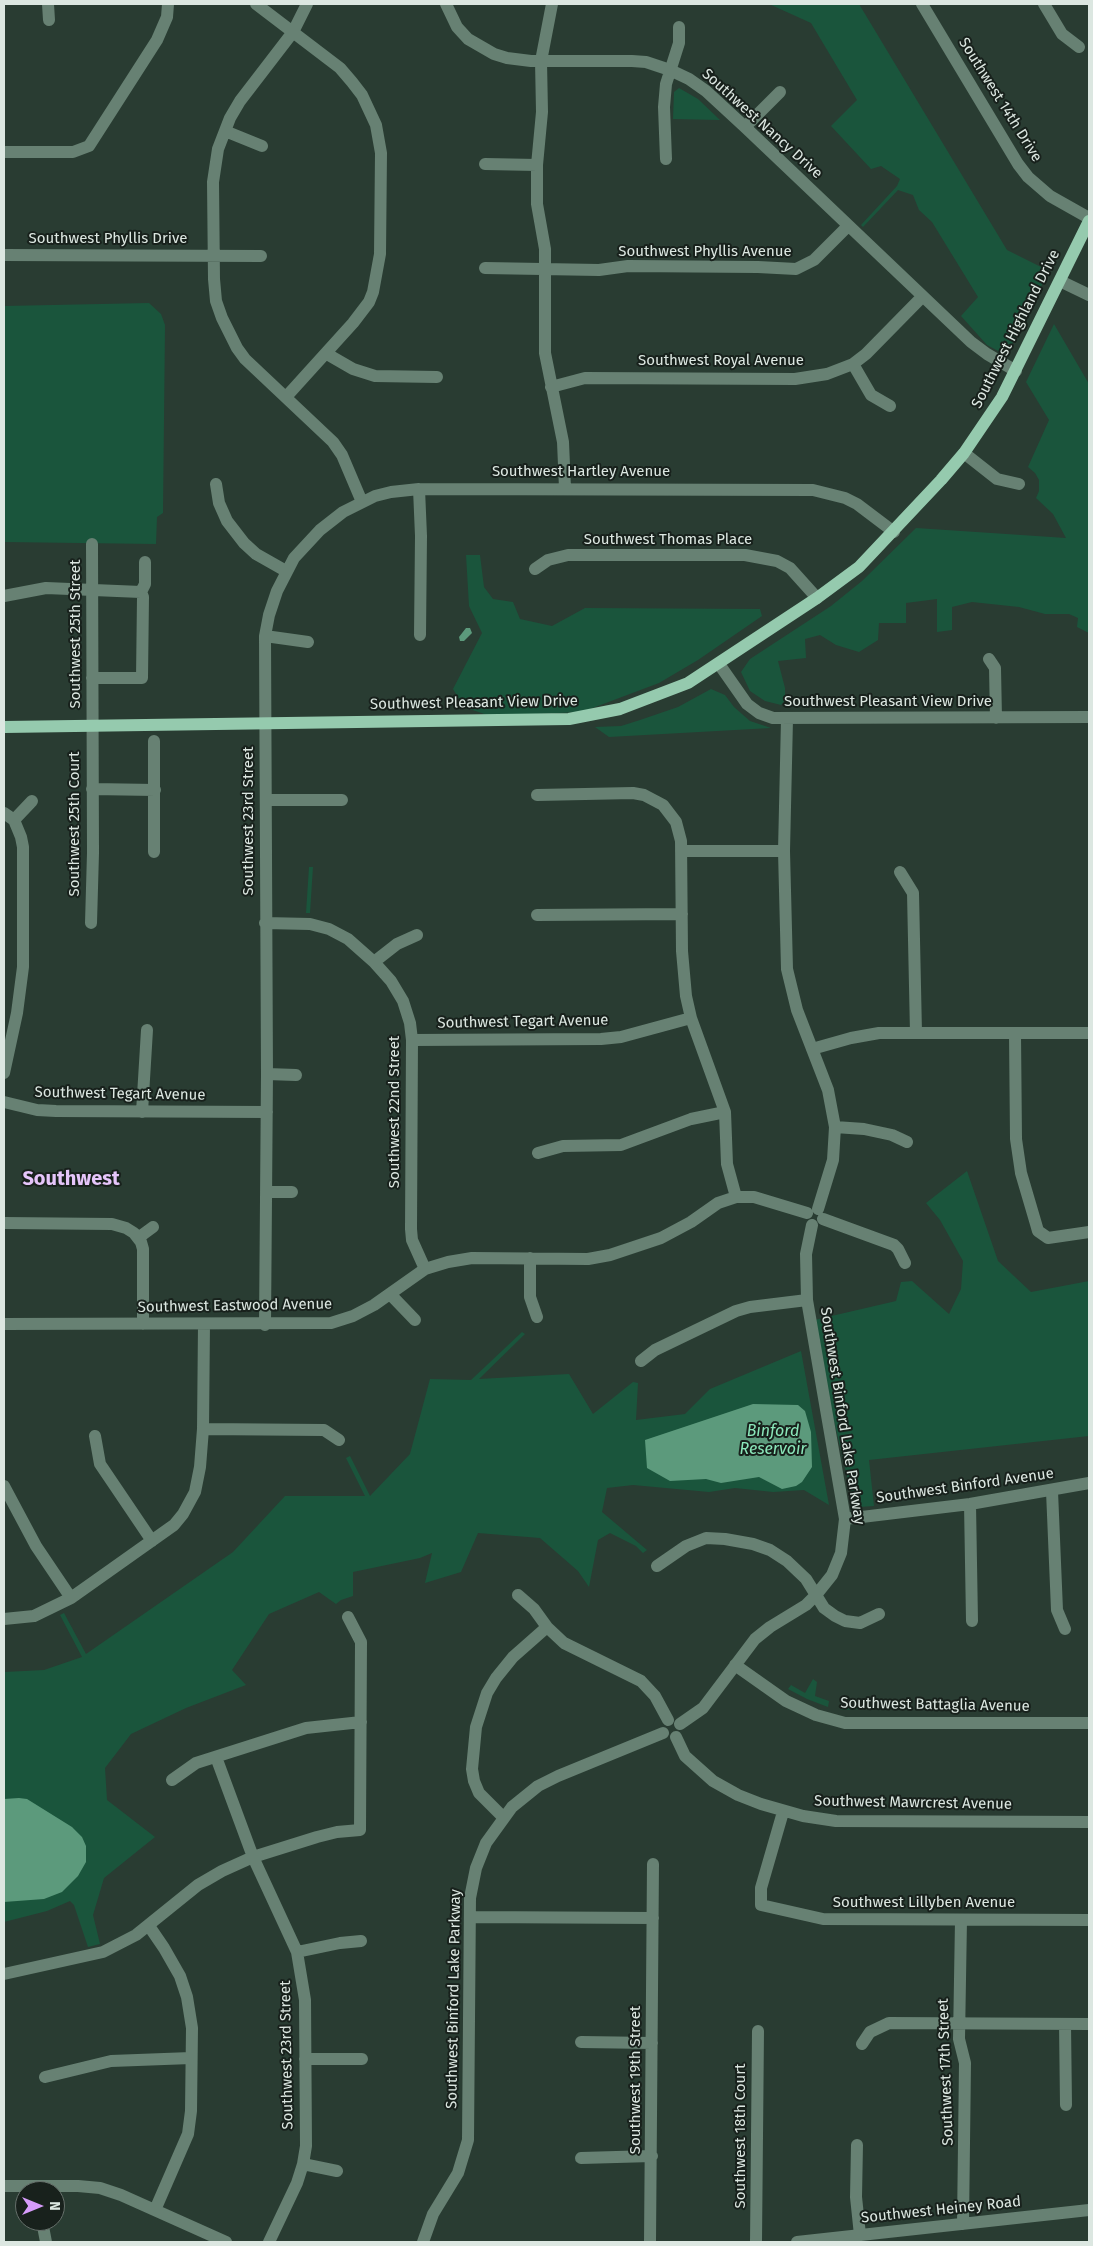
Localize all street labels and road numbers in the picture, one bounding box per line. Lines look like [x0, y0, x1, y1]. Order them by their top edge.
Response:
street label: Southwest 14th Drive [954, 35, 1046, 165]
street label: Southwest Nancy Drive [698, 65, 826, 183]
street label: Southwest Phyllis Drive [29, 230, 187, 248]
street label: Southwest Phyllis Avenue [618, 243, 792, 261]
street label: Southwest Highland Drive [968, 247, 1064, 411]
street label: Southwest Royal Avenue [638, 352, 804, 370]
street label: Southwest Hartley Avenue [492, 463, 670, 481]
street label: Southwest Thomas Place [584, 531, 752, 549]
street label: Southwest 25th Street [67, 560, 85, 708]
street label: Southwest Pleasant View Drive [370, 692, 578, 714]
street label: Southwest Pleasant View Drive [784, 693, 992, 711]
street label: Southwest 23rd Street [240, 746, 258, 896]
street label: Southwest 25th Court [66, 751, 84, 897]
street label: Southwest Tegart Avenue [437, 1012, 609, 1032]
street label: Southwest 22nd Street [386, 1036, 404, 1188]
street label: Southwest Tegart Avenue [34, 1084, 206, 1104]
street label: Southwest Eastwood Avenue [138, 1295, 332, 1317]
street label: Southwest Binford Lake Parkway [816, 1306, 868, 1526]
street label: Southwest Binford Avenue [875, 1465, 1055, 1507]
street label: Southwest Battaglia Avenue [840, 1694, 1030, 1716]
street label: Southwest Mawrcrest Avenue [814, 1792, 1012, 1814]
street label: Southwest Binford Lake Parkway [443, 1889, 465, 2109]
street label: Southwest Lillyben Avenue [833, 1894, 1015, 1912]
street label: Southwest 23rd Street [277, 1980, 297, 2130]
street label: Southwest 17th Street [934, 1998, 958, 2146]
street label: Southwest 19th Street [627, 2006, 645, 2154]
street label: Southwest 18th Court [732, 2064, 750, 2208]
street label: Southwest Heiney Road [860, 2193, 1022, 2227]

